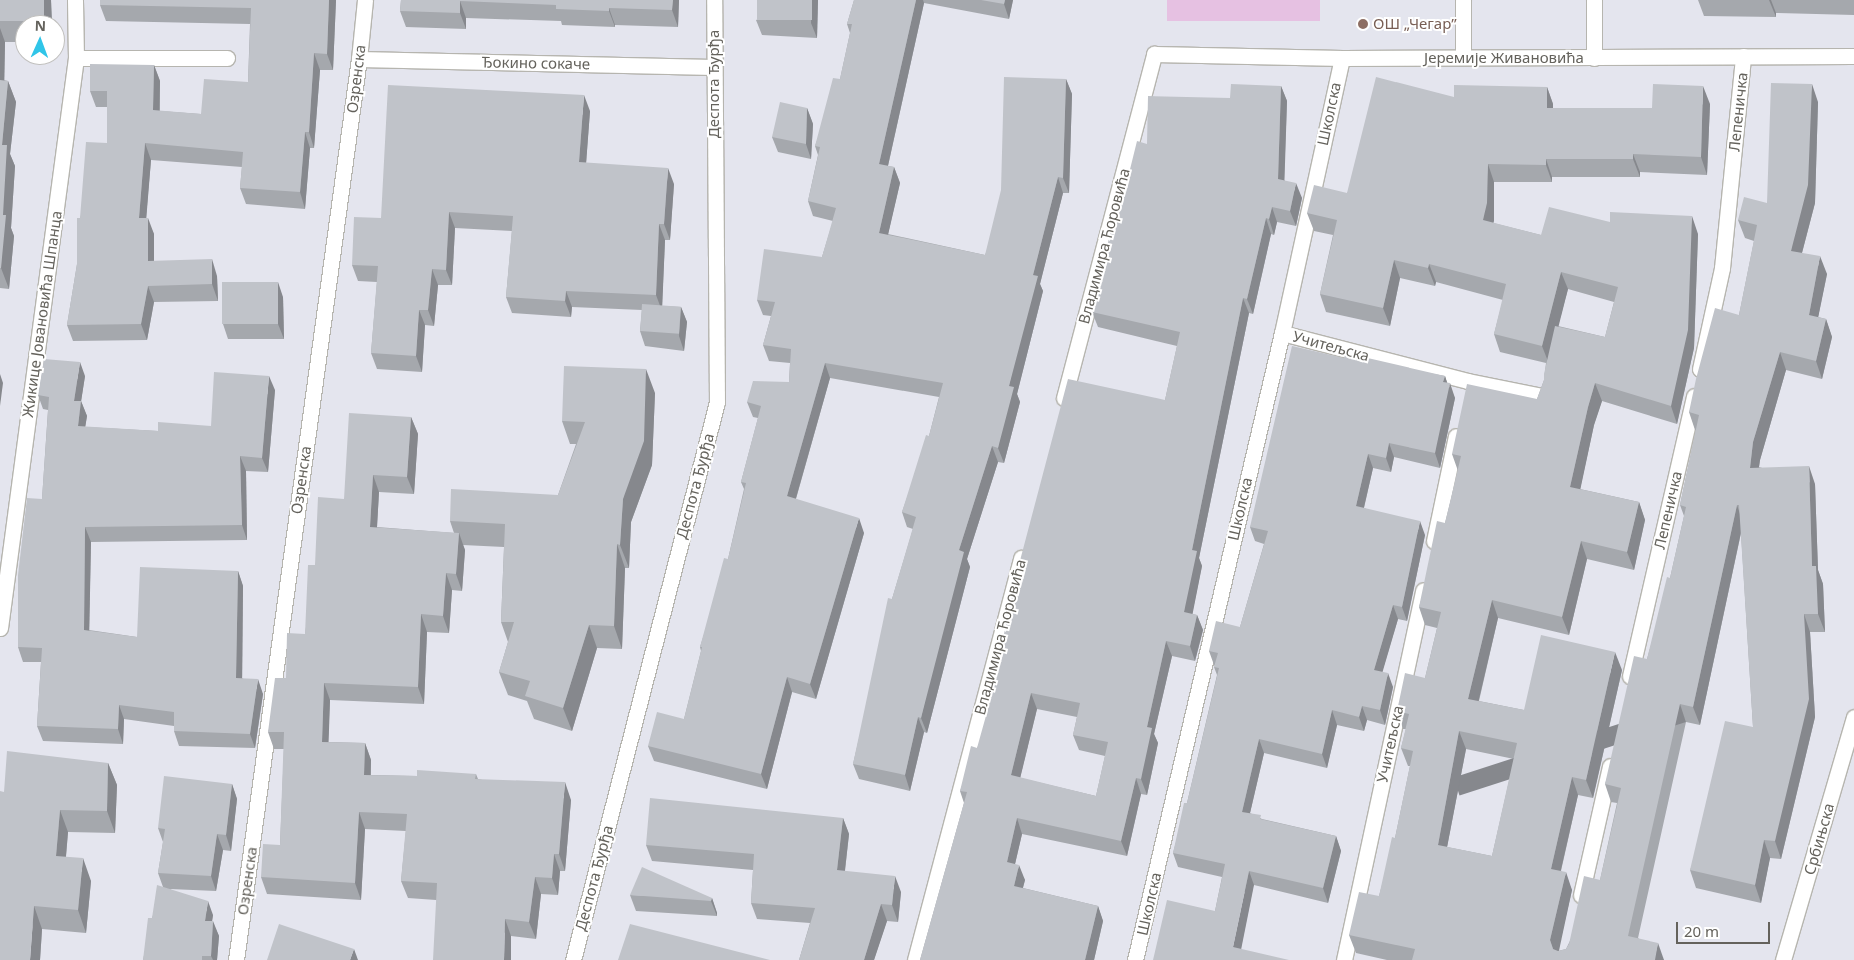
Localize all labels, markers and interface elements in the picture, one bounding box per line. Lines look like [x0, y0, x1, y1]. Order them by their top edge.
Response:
north arrow [15, 15, 65, 65]
place label: ОШ „Чегар” [1373, 15, 1457, 33]
text: N [34, 16, 47, 35]
marker: ОШ „Чегар” [1357, 18, 1369, 30]
street label: Деспота Ђурђа [705, 30, 723, 138]
street label: Озренска [343, 44, 369, 114]
street label: Јеремије Живановића [1424, 49, 1584, 67]
street label: Ђокино сокаче [482, 53, 590, 73]
street label: Лепеничка [1725, 72, 1751, 152]
street label: Школска [1314, 81, 1344, 147]
street label: Владимира Ћоровића [1075, 166, 1133, 326]
street label: Жикице Јовановића Шпанца [19, 210, 65, 418]
street label: Учитељска [1291, 327, 1371, 365]
street label: Деспота Ђурђа [672, 431, 718, 541]
street label: Озренска [287, 445, 315, 515]
street label: Лепеничка [1650, 469, 1686, 551]
street label: Школска [1224, 476, 1256, 542]
street label: Владимира Ћоровића [971, 557, 1029, 717]
street label: Учитељска [1373, 704, 1407, 784]
street label: Србињска [1800, 801, 1838, 877]
street label: Деспота Ђурђа [571, 823, 617, 933]
street label: Озренска [233, 846, 261, 916]
street label: Школска [1133, 871, 1165, 937]
scale bar [1679, 912, 1773, 944]
text: 20 m [1684, 921, 1719, 941]

